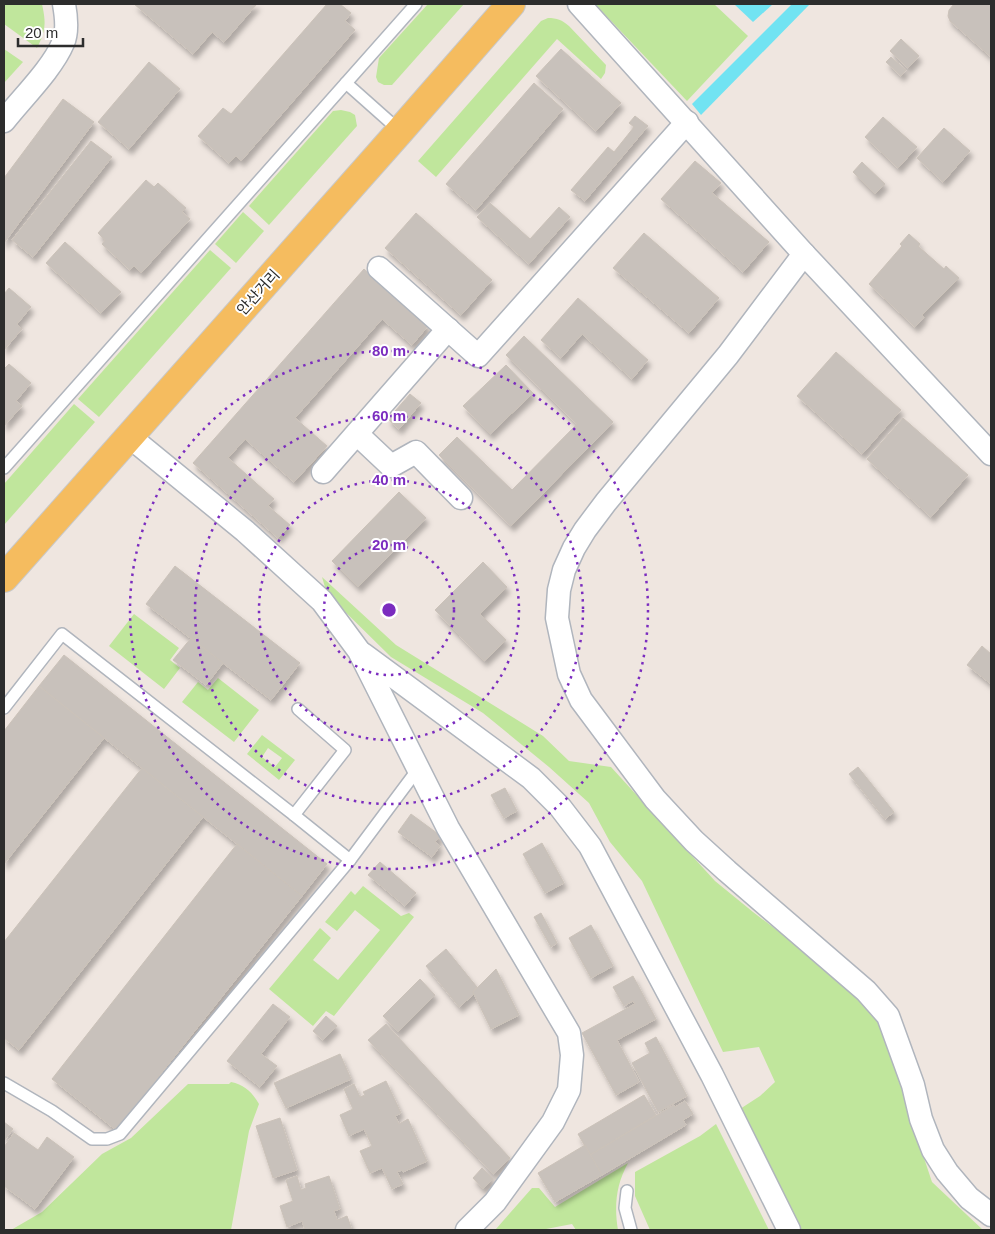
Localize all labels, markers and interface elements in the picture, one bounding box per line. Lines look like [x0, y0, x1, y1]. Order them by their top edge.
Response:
scale bar [18, 15, 82, 47]
text: 20 m [25, 24, 58, 41]
street label: 안산거리 [233, 266, 283, 318]
text: 80 m [372, 342, 406, 359]
text: 60 m [372, 407, 406, 424]
text: 40 m [372, 471, 406, 488]
text: 20 m [372, 536, 406, 553]
centre of rings [380, 601, 398, 619]

